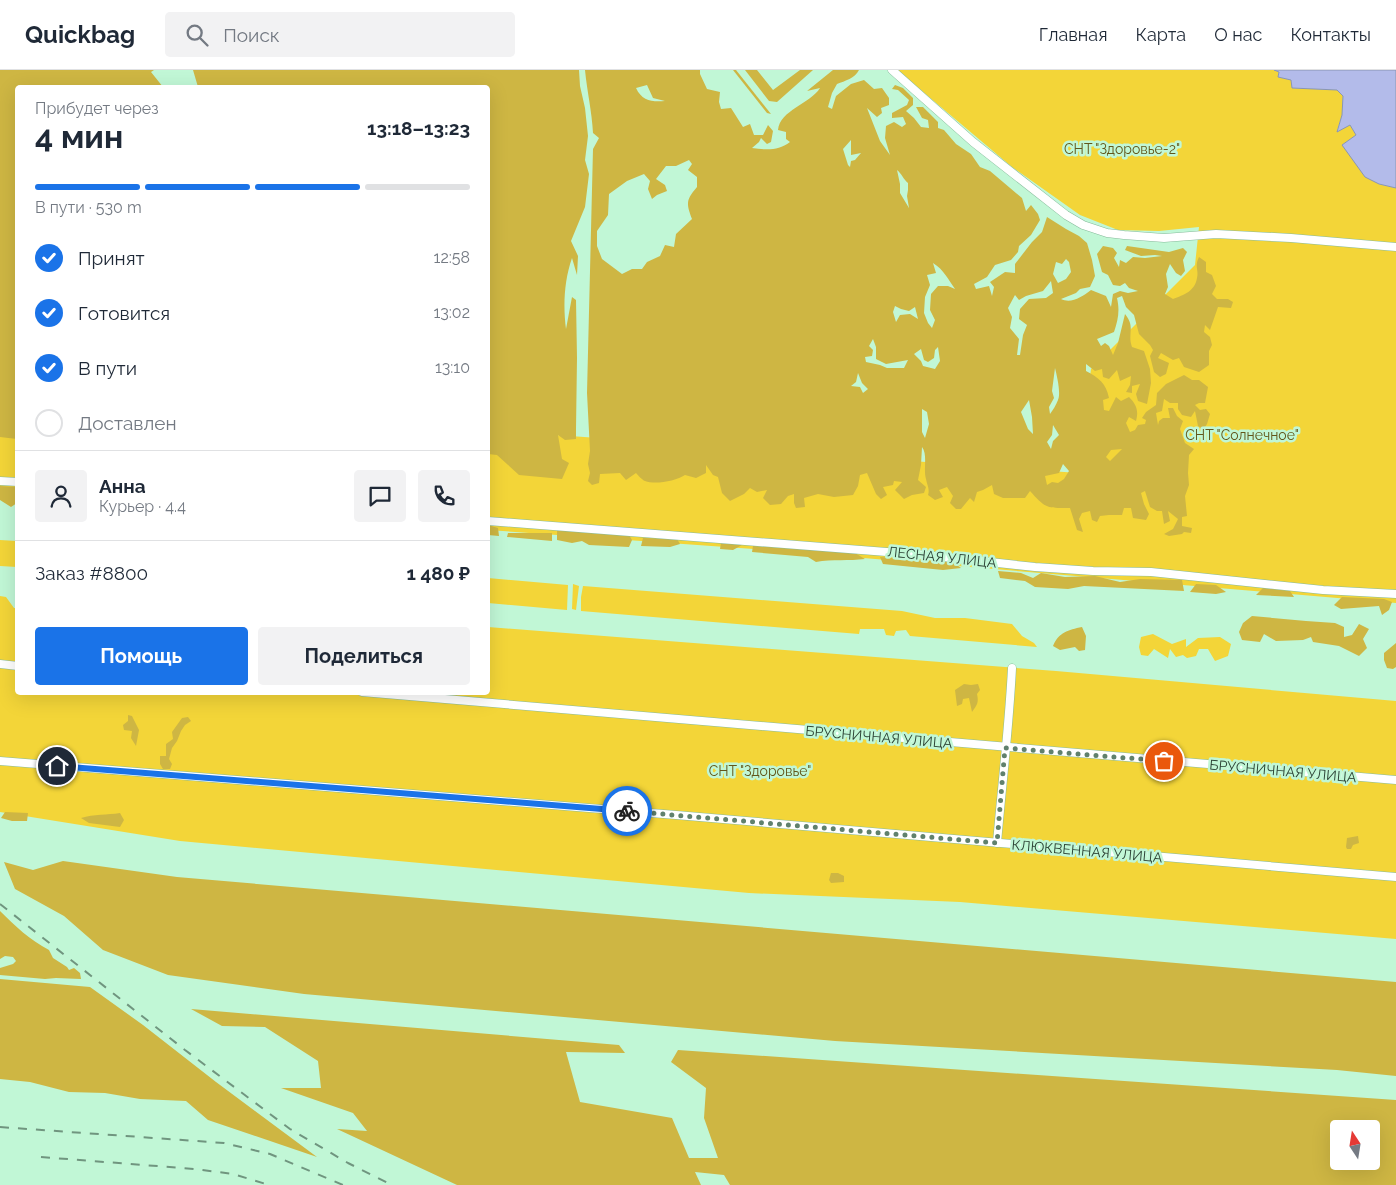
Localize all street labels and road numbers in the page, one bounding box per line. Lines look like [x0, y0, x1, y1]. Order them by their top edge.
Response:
street label: ЛЕСНАЯ УЛИЦА [887, 543, 998, 571]
street label: БРУСНИЧНАЯ УЛИЦА [805, 723, 954, 751]
street label: БРУСНИЧНАЯ УЛИЦА [1209, 757, 1358, 785]
street label: КЛЮКВЕННАЯ УЛИЦА [1011, 836, 1164, 866]

